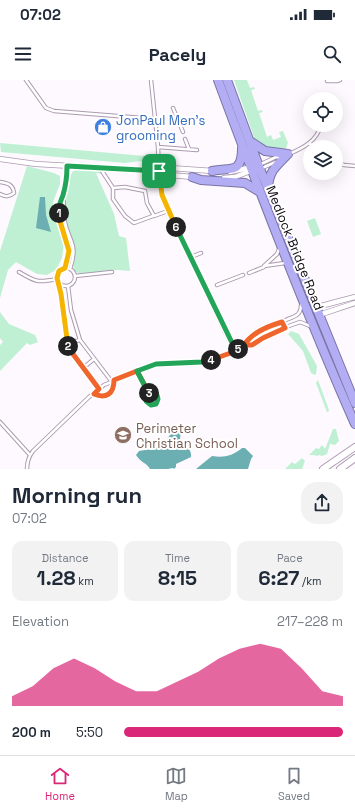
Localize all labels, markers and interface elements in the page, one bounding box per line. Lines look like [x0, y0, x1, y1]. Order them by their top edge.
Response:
text: 07:02 [20, 5, 61, 24]
icon: menu [12, 43, 34, 65]
text: Pacely [149, 43, 206, 66]
icon: search [321, 43, 343, 65]
map controls [303, 92, 343, 180]
button: locate [303, 92, 343, 132]
place label: JonPaul Men's grooming [116, 112, 206, 144]
shop icon: JonPaul Men's grooming [93, 117, 113, 137]
button: layers [303, 140, 343, 180]
pin [142, 154, 176, 188]
icon: arrive [148, 160, 170, 182]
street label: Medlock Bridge Road [262, 183, 328, 313]
pin: 1 [49, 203, 69, 223]
text: 1 [57, 206, 61, 220]
pin: 6 [166, 217, 186, 237]
text: 6 [173, 220, 179, 234]
pin: 2 [58, 336, 78, 356]
text: 2 [65, 339, 71, 353]
pin: 5 [228, 339, 248, 359]
text: 5 [235, 342, 241, 356]
pin: 4 [201, 350, 221, 370]
text: 4 [208, 353, 215, 367]
pin: 3 [139, 383, 159, 403]
text: 3 [146, 386, 152, 400]
place label: Perimeter Christian School [136, 420, 238, 452]
school or university icon: Perimeter Christian School [113, 425, 133, 445]
text: Morning run [12, 481, 142, 509]
button: share [301, 482, 343, 524]
text: 07:02 [12, 510, 47, 527]
text: Distance [42, 551, 89, 565]
text: Time [165, 551, 190, 565]
text: Pace [277, 551, 303, 565]
text: 1.28 [37, 565, 76, 591]
text: 8:15 [158, 565, 197, 591]
text: 6:27 [258, 565, 299, 591]
text: km [76, 574, 94, 588]
text: /km [299, 574, 322, 588]
text: Elevation [12, 613, 69, 630]
text: 217–228 m [277, 613, 343, 630]
text: 200 m [12, 724, 51, 741]
text: 5:50 [76, 724, 103, 741]
tab: Home [45, 765, 75, 803]
tab: Map [165, 765, 188, 803]
tab: Saved [278, 765, 310, 803]

